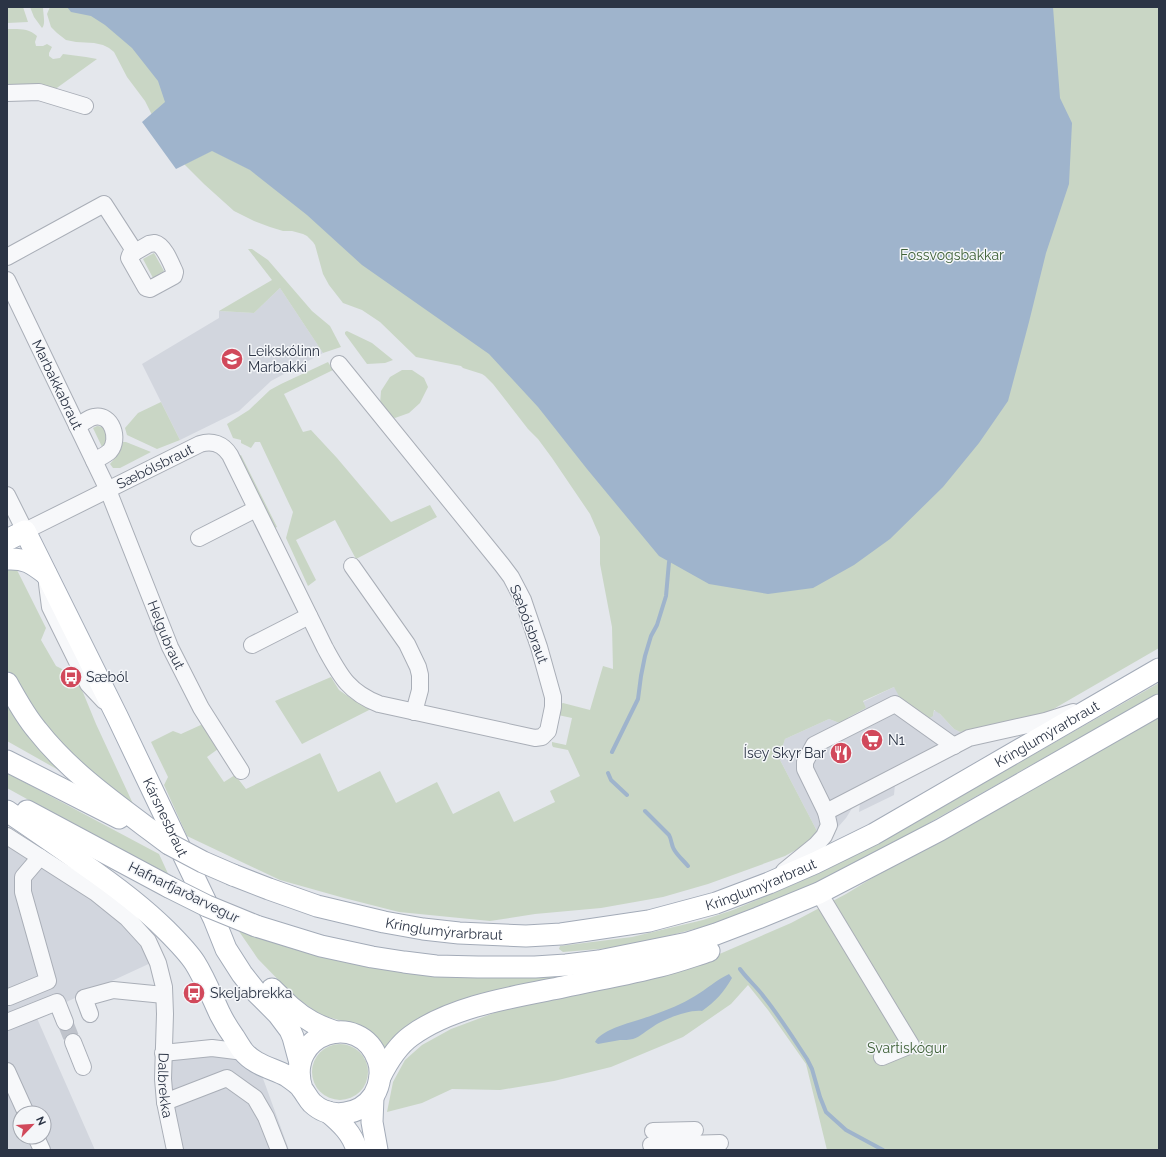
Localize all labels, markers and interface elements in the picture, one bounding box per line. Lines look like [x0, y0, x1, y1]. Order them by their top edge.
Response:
park label: Fossvogsbakkar [900, 247, 1004, 263]
street label: Marbakkabraut [29, 337, 86, 432]
place label: Leikskólinn Marbakki [248, 343, 320, 375]
school or university icon: Leikskólinn Marbakki [219, 346, 245, 372]
street label: Sæbólsbraut [114, 441, 196, 492]
street label: Sæbólsbraut [507, 582, 551, 666]
street label: Helgubraut [144, 598, 188, 672]
bus stop icon: Sæból [58, 664, 84, 690]
place label: Sæból [86, 669, 129, 685]
street label: Kringlumýrarbraut [992, 697, 1102, 770]
supermarket icon: N1 [859, 727, 885, 753]
place label: N1 [888, 732, 905, 748]
restaurant icon: Ísey Skyr Bar [828, 740, 854, 766]
place label: Ísey Skyr Bar [744, 744, 826, 761]
street label: Kársnesbraut [140, 775, 191, 860]
street label: Kringlumýrarbraut [704, 855, 819, 914]
street label: Hafnarfjarðarvegur [126, 858, 242, 926]
street label: Kringlumýrarbraut [384, 914, 503, 943]
bus stop icon: Skeljabrekka [181, 980, 207, 1006]
place label: Skeljabrekka [210, 985, 292, 1001]
park label: Svartiskógur [867, 1040, 947, 1056]
street label: Dalbrekka [155, 1052, 176, 1119]
north arrow [12, 1105, 52, 1145]
text: N [33, 1114, 48, 1128]

